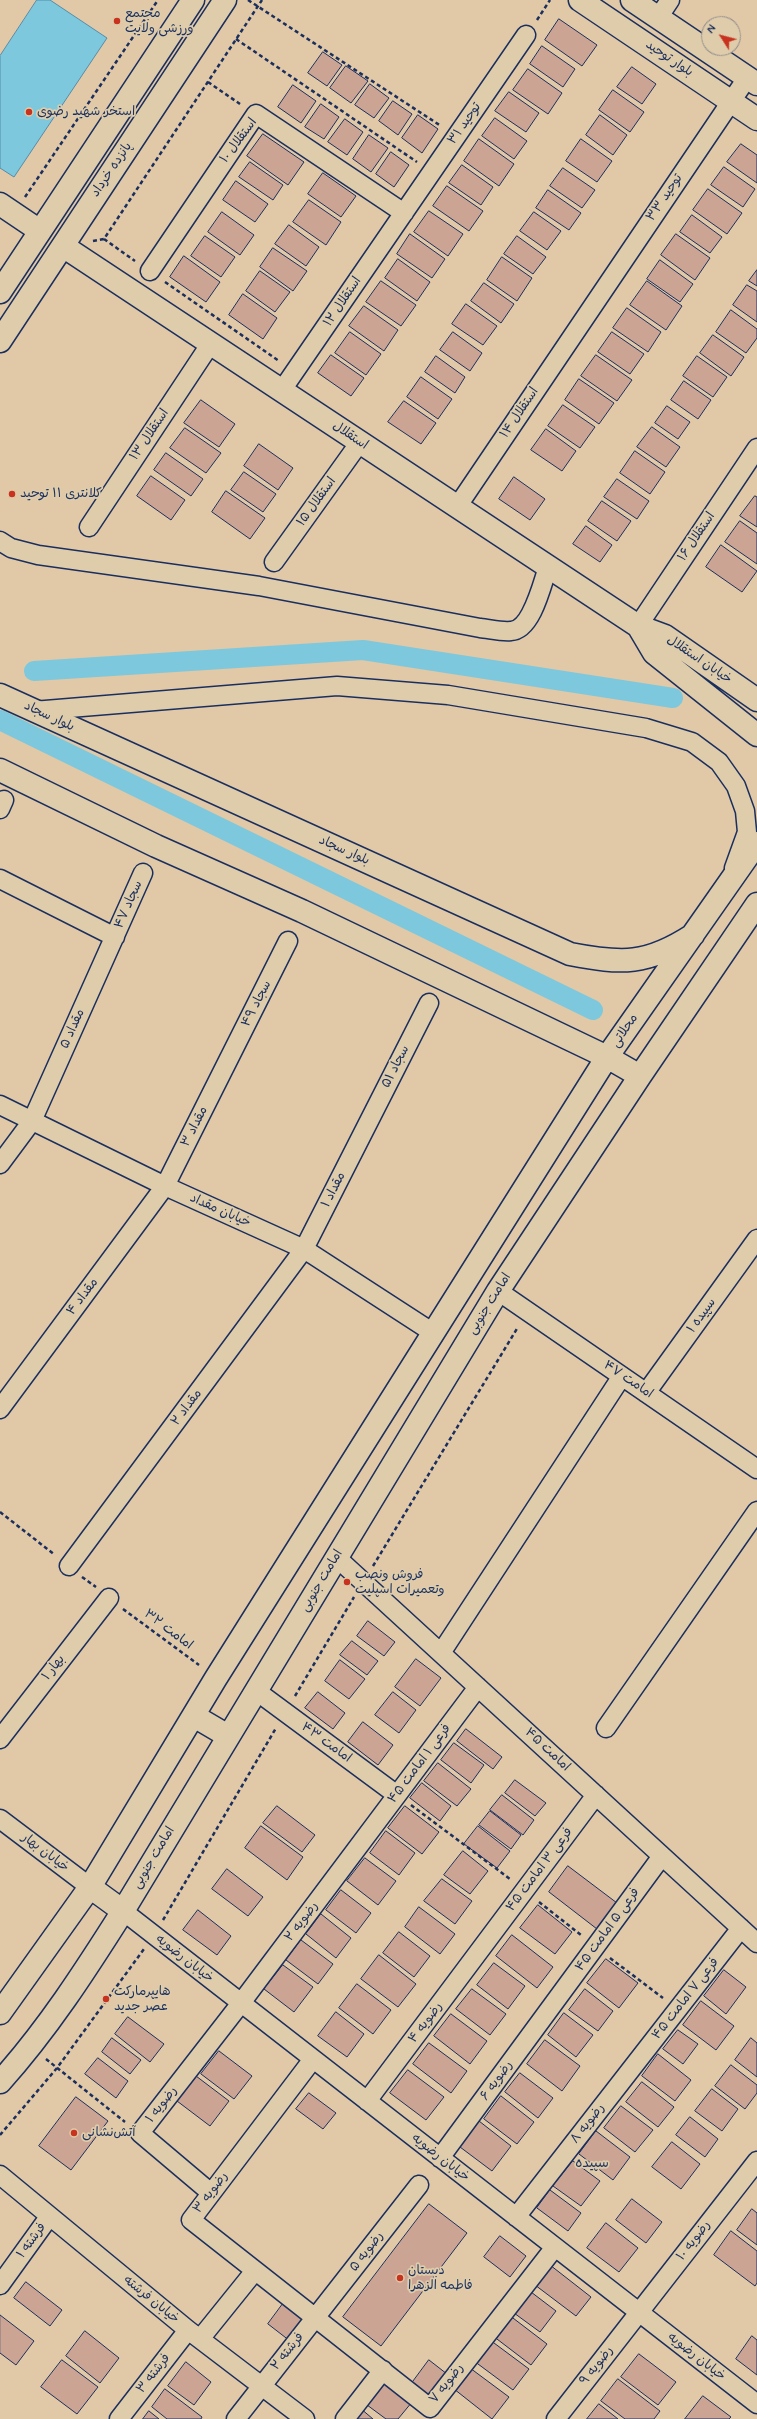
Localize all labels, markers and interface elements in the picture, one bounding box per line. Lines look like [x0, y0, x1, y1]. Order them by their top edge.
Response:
place label: مجتمع ورزشی ولایت [125, 6, 193, 37]
marker: مجتمع ورزشی ولایت [112, 16, 122, 26]
north arrow [701, 16, 741, 56]
text: N [704, 22, 720, 37]
street label: بلوار توحید [642, 37, 696, 81]
street label: توحید ۳۱ [445, 100, 485, 148]
place label: استخر شهید رضوی [37, 104, 135, 120]
marker: استخر شهید رضوی [24, 107, 34, 117]
street label: استقلال ۱۰ [217, 115, 261, 167]
street label: پانزده خرداد [88, 140, 136, 200]
street label: توحید ۳۳ [644, 171, 686, 225]
street label: استقلال ۱۲ [321, 274, 365, 330]
street label: استقلال ۱۴ [497, 385, 543, 441]
street label: استقلال ۱۳ [127, 406, 173, 464]
street label: استقلال [329, 418, 371, 454]
street label: استقلال ۱۵ [294, 474, 340, 530]
place label: کلانتری ۱۱ توحید [20, 486, 102, 502]
marker: کلانتری ۱۱ توحید [7, 489, 17, 499]
street label: استقلال ۱۶ [675, 509, 719, 565]
street label: خیابان استقلال [663, 632, 735, 688]
street label: بلوار سجاد [21, 699, 77, 735]
street label: بلوار سجاد [316, 833, 372, 869]
street label: سجاد ۴۷ [112, 879, 146, 931]
street label: سجاد ۴۹ [239, 978, 275, 1030]
street label: مقداد ۵ [57, 1007, 89, 1051]
street label: محلاتی [608, 1011, 642, 1051]
street label: سجاد ۵۱ [379, 1043, 413, 1091]
street label: مقداد ۳ [178, 1104, 212, 1150]
street label: مقداد ۱ [319, 1170, 349, 1210]
street label: خیابان مقداد [187, 1191, 253, 1231]
street label: امامت جنوبی [465, 1270, 515, 1338]
street label: مقداد ۴ [64, 1275, 102, 1319]
street label: سپیده ۱ [684, 1296, 720, 1336]
street label: امامت ۴۷ [600, 1358, 656, 1402]
street label: مقداد ۲ [168, 1387, 206, 1429]
street label: امامت جنوبی [297, 1547, 347, 1615]
place label: فروش ونصب وتعمیرات اسپلیت [355, 1567, 444, 1598]
marker: فروش ونصب وتعمیرات اسپلیت [342, 1577, 352, 1587]
street label: امامت ۳۲ [140, 1607, 196, 1653]
street label: بهار ۱ [39, 1652, 69, 1684]
street label: امامت ۴۳ [298, 1720, 354, 1766]
street label: فرعی ۱ امامت ۴۵ [385, 1721, 455, 1807]
street label: امامت ۴۵ [521, 1725, 573, 1775]
street label: امامت جنوبی [129, 1824, 179, 1892]
street label: فرعی ۳ امامت ۴۵ [503, 1825, 577, 1915]
street label: خیابان بهار [18, 1830, 72, 1876]
street label: فرعی ۵ امامت ۴۵ [572, 1885, 644, 1975]
street label: رضویه ۲ [282, 1899, 322, 1945]
street label: خیابان رضویه [152, 1931, 216, 1987]
street label: فرعی ۷ امامت ۴۵ [649, 1955, 723, 2043]
place label: هایپرمارکت عصر جدید [114, 1984, 171, 2015]
marker: هایپرمارکت عصر جدید [101, 1994, 111, 2004]
street label: رضویه ۴ [406, 2000, 446, 2046]
street label: رضویه ۶ [477, 2058, 517, 2104]
street label: رضویه ۱ [143, 2084, 181, 2126]
street label: رضویه ۸ [568, 2101, 608, 2147]
place label: آتش‌نشانی [82, 2125, 135, 2141]
marker: آتش‌نشانی [69, 2128, 79, 2138]
street label: خیابان رضویه [408, 2130, 472, 2186]
district label: سپیده [575, 2156, 609, 2172]
street label: رضویه ۳ [190, 2169, 232, 2217]
street label: رضویه ۱۰ [674, 2218, 714, 2264]
street label: فرشته ۱ [14, 2220, 50, 2262]
street label: رضویه ۵ [347, 2229, 387, 2275]
place label: دبستان فاطمه الزهرا [408, 2263, 473, 2294]
street label: خیابان فرشته [120, 2273, 182, 2327]
marker: دبستان فاطمه الزهرا [395, 2273, 405, 2283]
street label: خیابان رضویه [664, 2329, 728, 2385]
street label: فرشته ۲ [268, 2330, 308, 2374]
street label: رضویه ۹ [577, 2343, 617, 2389]
street label: فرشته ۳ [134, 2351, 174, 2397]
street label: رضویه ۷ [427, 2361, 467, 2407]

